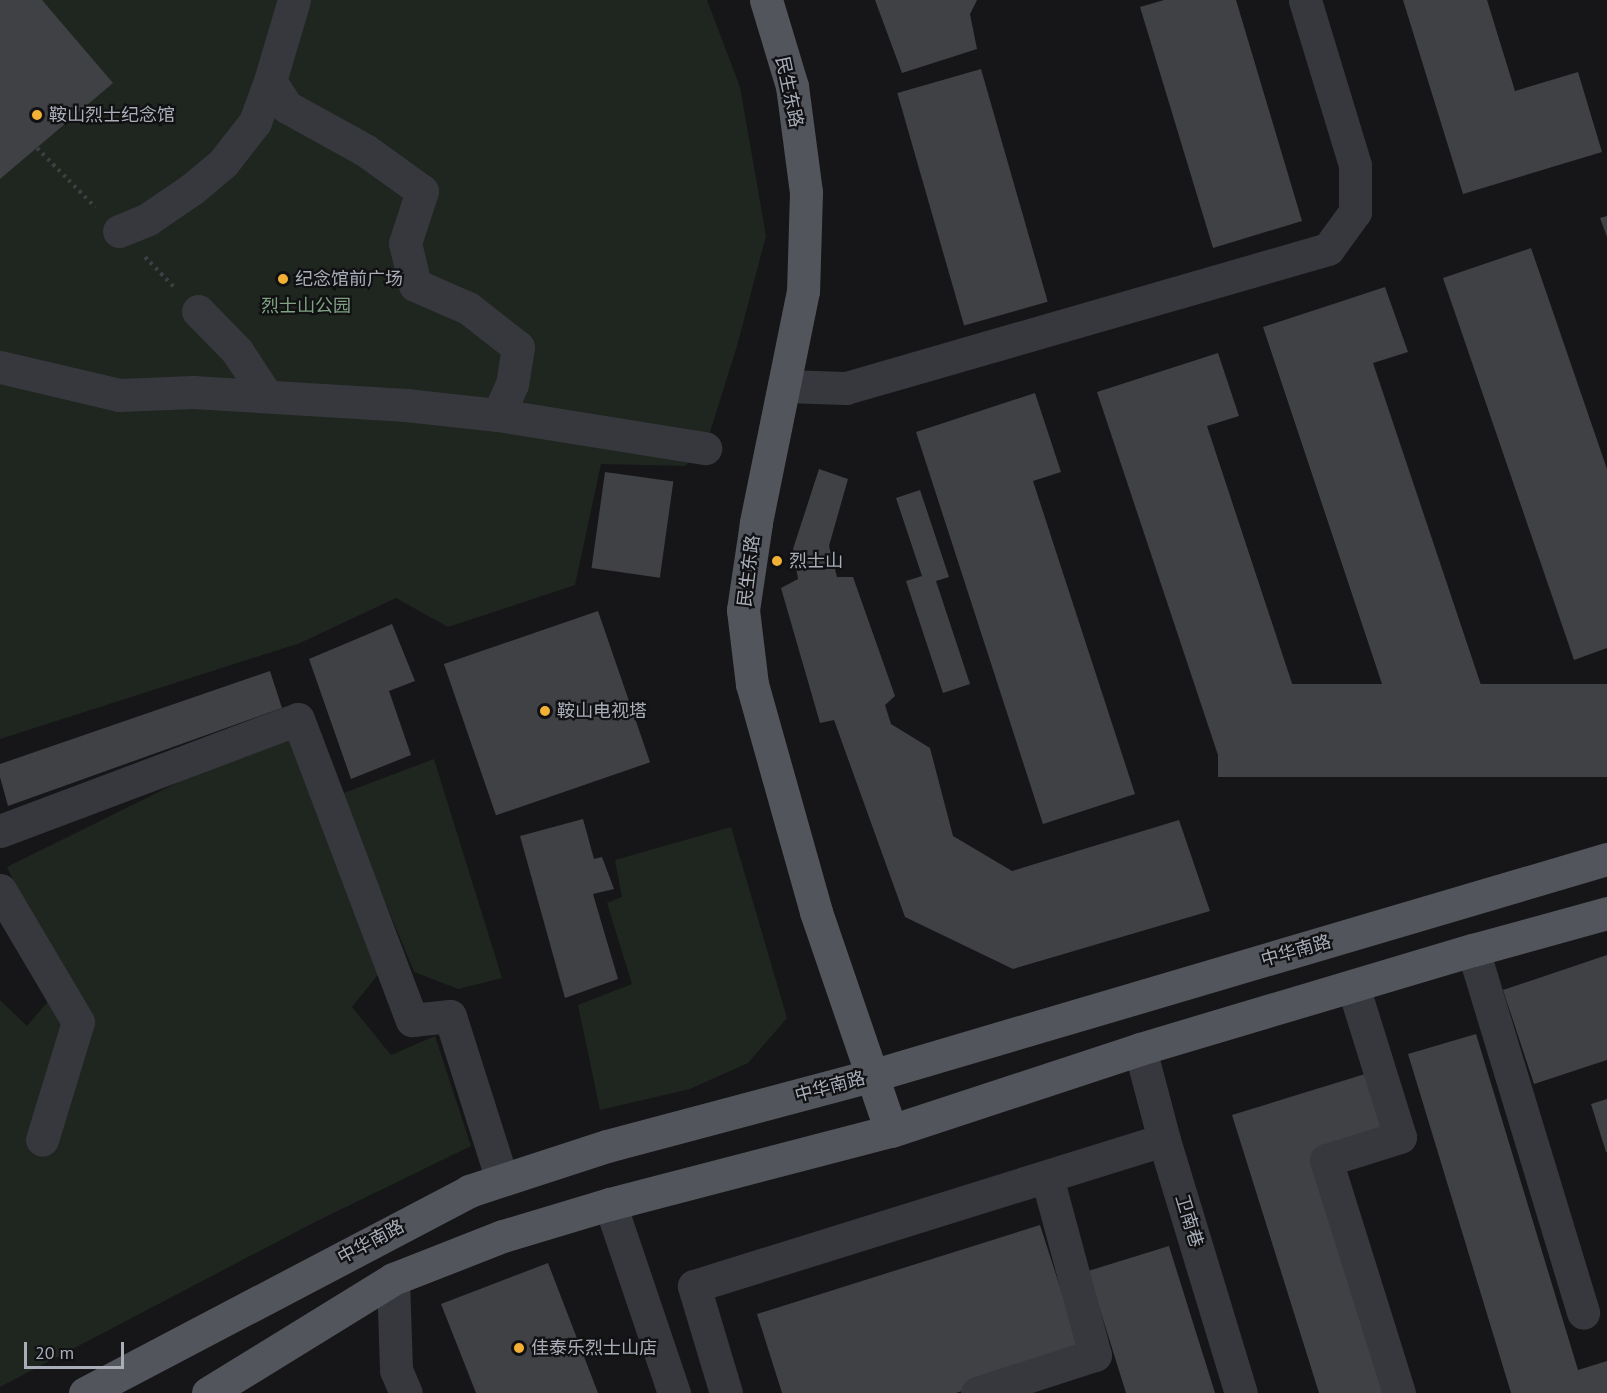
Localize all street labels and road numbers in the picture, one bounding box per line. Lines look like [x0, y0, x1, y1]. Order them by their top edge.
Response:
street label: 民生东路 [771, 55, 807, 129]
street label: 民生东路 [734, 534, 764, 608]
street label: 中华南路 [1258, 931, 1334, 971]
street label: 中华南路 [792, 1067, 868, 1107]
street label: 卫南巷 [1171, 1192, 1207, 1250]
street label: 中华南路 [334, 1216, 408, 1268]

